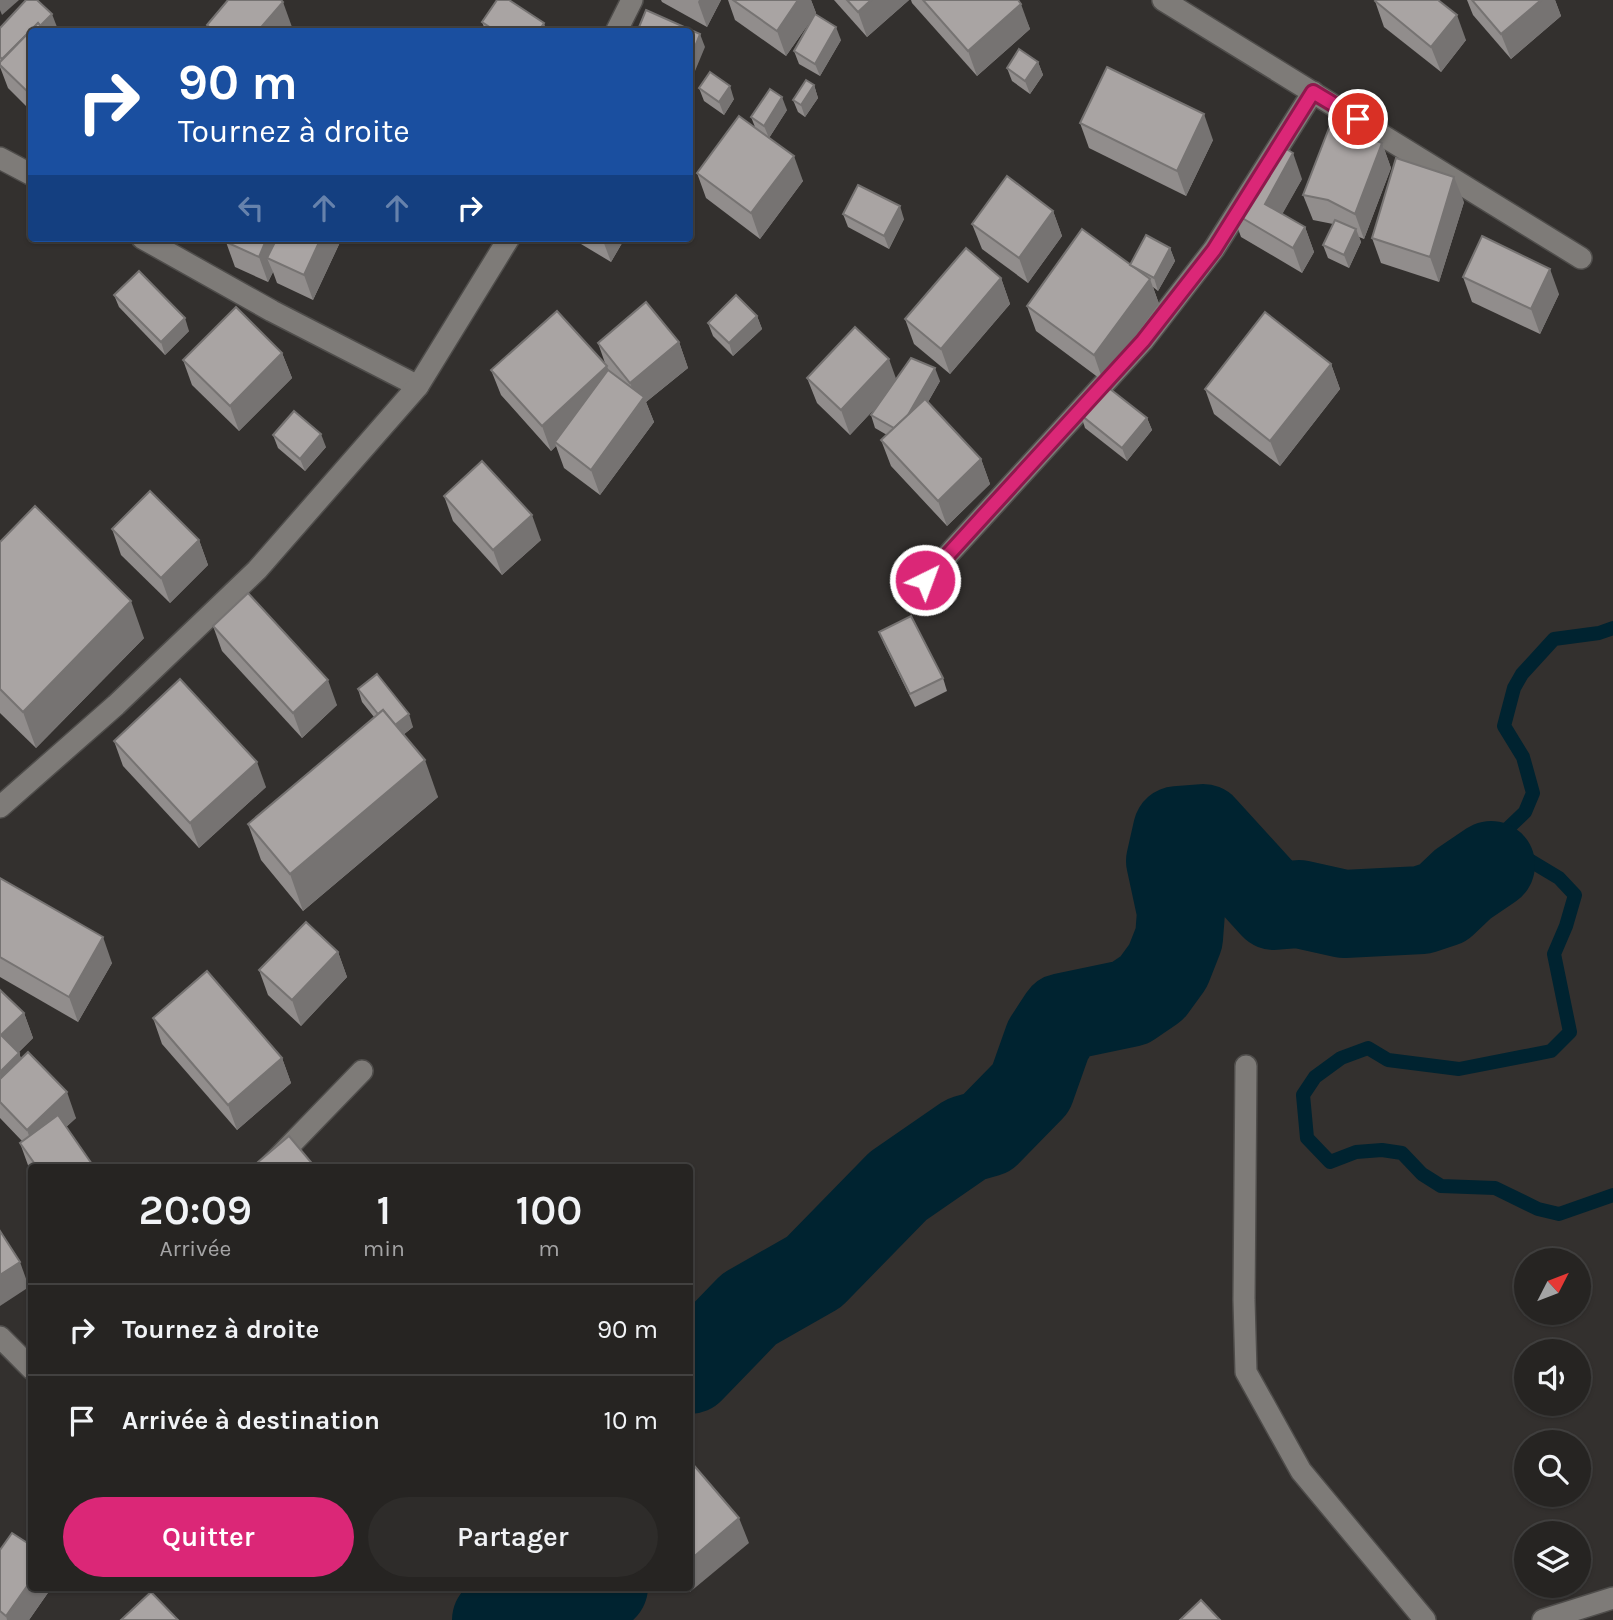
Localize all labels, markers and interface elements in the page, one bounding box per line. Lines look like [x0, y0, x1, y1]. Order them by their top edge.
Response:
text: 90 m [178, 54, 298, 111]
icon: right [63, 56, 154, 147]
pin [1328, 89, 1388, 149]
icon: arrive [1339, 100, 1377, 138]
text: Tournez à droite [178, 113, 410, 150]
icon: left [232, 189, 270, 227]
icon: ahead [305, 189, 343, 227]
icon: ahead [378, 189, 416, 227]
icon: right [451, 189, 489, 227]
position arrow [888, 543, 962, 617]
text: 20:09 [139, 1185, 252, 1235]
text: 1 [376, 1185, 391, 1235]
text: 100 [515, 1185, 582, 1235]
text: Arrivée [159, 1235, 231, 1262]
text: min [363, 1235, 405, 1262]
text: m [538, 1235, 560, 1262]
north arrow [1514, 1248, 1591, 1325]
map controls [1514, 1248, 1591, 1598]
icon: right [63, 1311, 101, 1349]
text: Tournez à droite [122, 1314, 319, 1345]
text: 90 m [597, 1314, 658, 1345]
button: sound [1514, 1339, 1591, 1416]
icon: arrive [63, 1402, 101, 1440]
text: Arrivée à destination [122, 1405, 380, 1436]
text: 10 m [603, 1405, 658, 1436]
button: search [1514, 1430, 1591, 1507]
button: Quitter [63, 1497, 354, 1577]
button: Partager [368, 1497, 658, 1577]
button: layers [1514, 1521, 1591, 1598]

